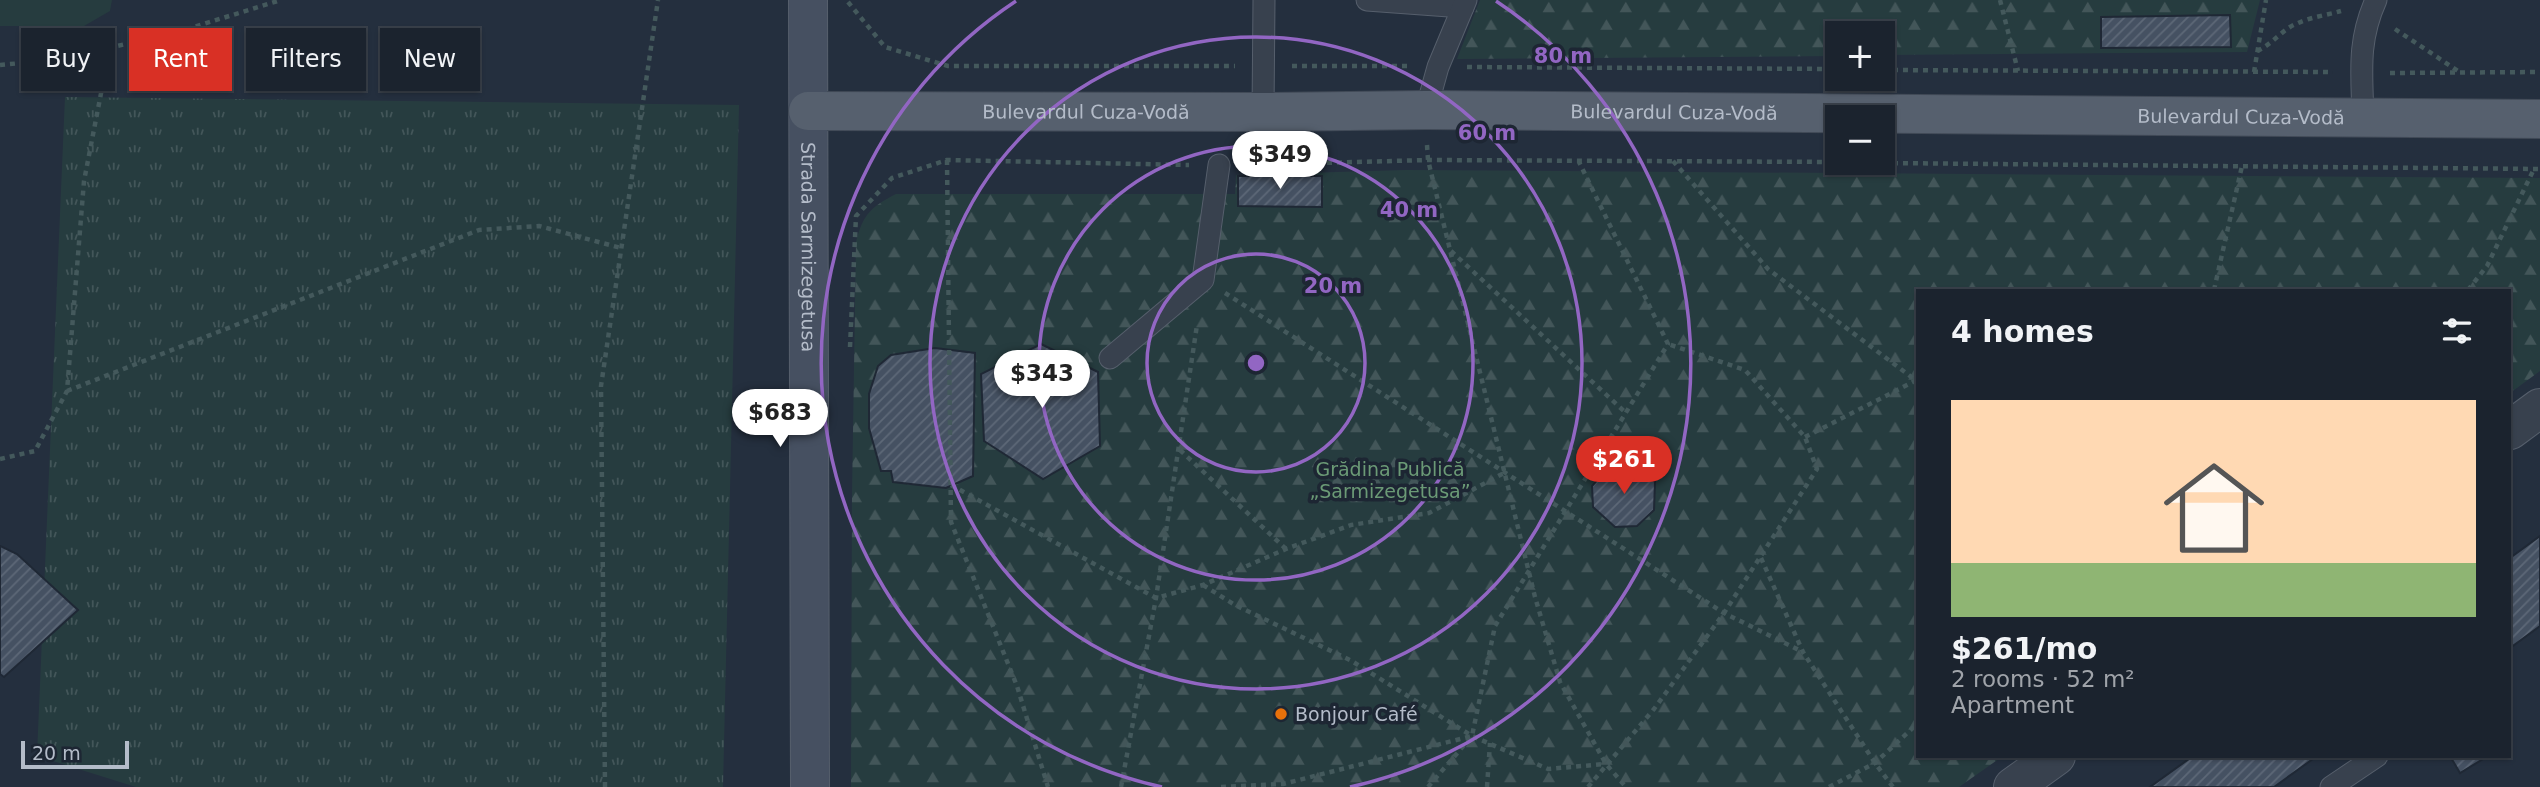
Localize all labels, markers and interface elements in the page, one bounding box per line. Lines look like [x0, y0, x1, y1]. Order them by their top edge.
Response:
map controls [1825, 21, 1895, 175]
button: + [1825, 21, 1895, 91]
chip: Buy [21, 28, 115, 91]
chip: Rent [129, 28, 232, 91]
chip: Filters [246, 28, 366, 91]
chip: New [380, 28, 480, 91]
text: 80 m [1534, 44, 1592, 68]
street label: Bulevardul Cuza-Vodă [982, 100, 1190, 123]
street label: Bulevardul Cuza-Vodă [1570, 100, 1778, 124]
button: − [1825, 105, 1895, 175]
street label: Bulevardul Cuza-Vodă [2137, 105, 2345, 128]
text: 60 m [1458, 121, 1516, 145]
pin: $349 [1239, 132, 1321, 191]
text: $349 [1248, 141, 1312, 167]
street label: Strada Sarmizegetusa [797, 142, 820, 352]
text: 40 m [1380, 198, 1438, 222]
text: 20 m [1304, 274, 1362, 298]
icon: filters [2438, 312, 2476, 350]
text: 4 homes [1951, 314, 2094, 349]
pin: $343 [1001, 350, 1083, 410]
centre of rings [1244, 351, 1268, 375]
text: $343 [1010, 360, 1074, 386]
pin: $683 [739, 390, 821, 449]
text: $683 [748, 399, 812, 425]
pin: $261 [1583, 436, 1665, 496]
icon: home [2151, 445, 2277, 571]
text: $261 [1592, 446, 1656, 472]
park label: Grădina Publică „Sarmizegetusa” [1309, 458, 1471, 502]
text: $261/mo [1951, 631, 2097, 666]
text: 2 rooms · 52 m² [1951, 666, 2135, 692]
text: Apartment [1951, 692, 2074, 718]
place label: Bonjour Café [1295, 703, 1418, 725]
marker: Bonjour Café [1273, 706, 1289, 722]
scale bar [21, 738, 130, 770]
text: 20 m [32, 742, 81, 764]

